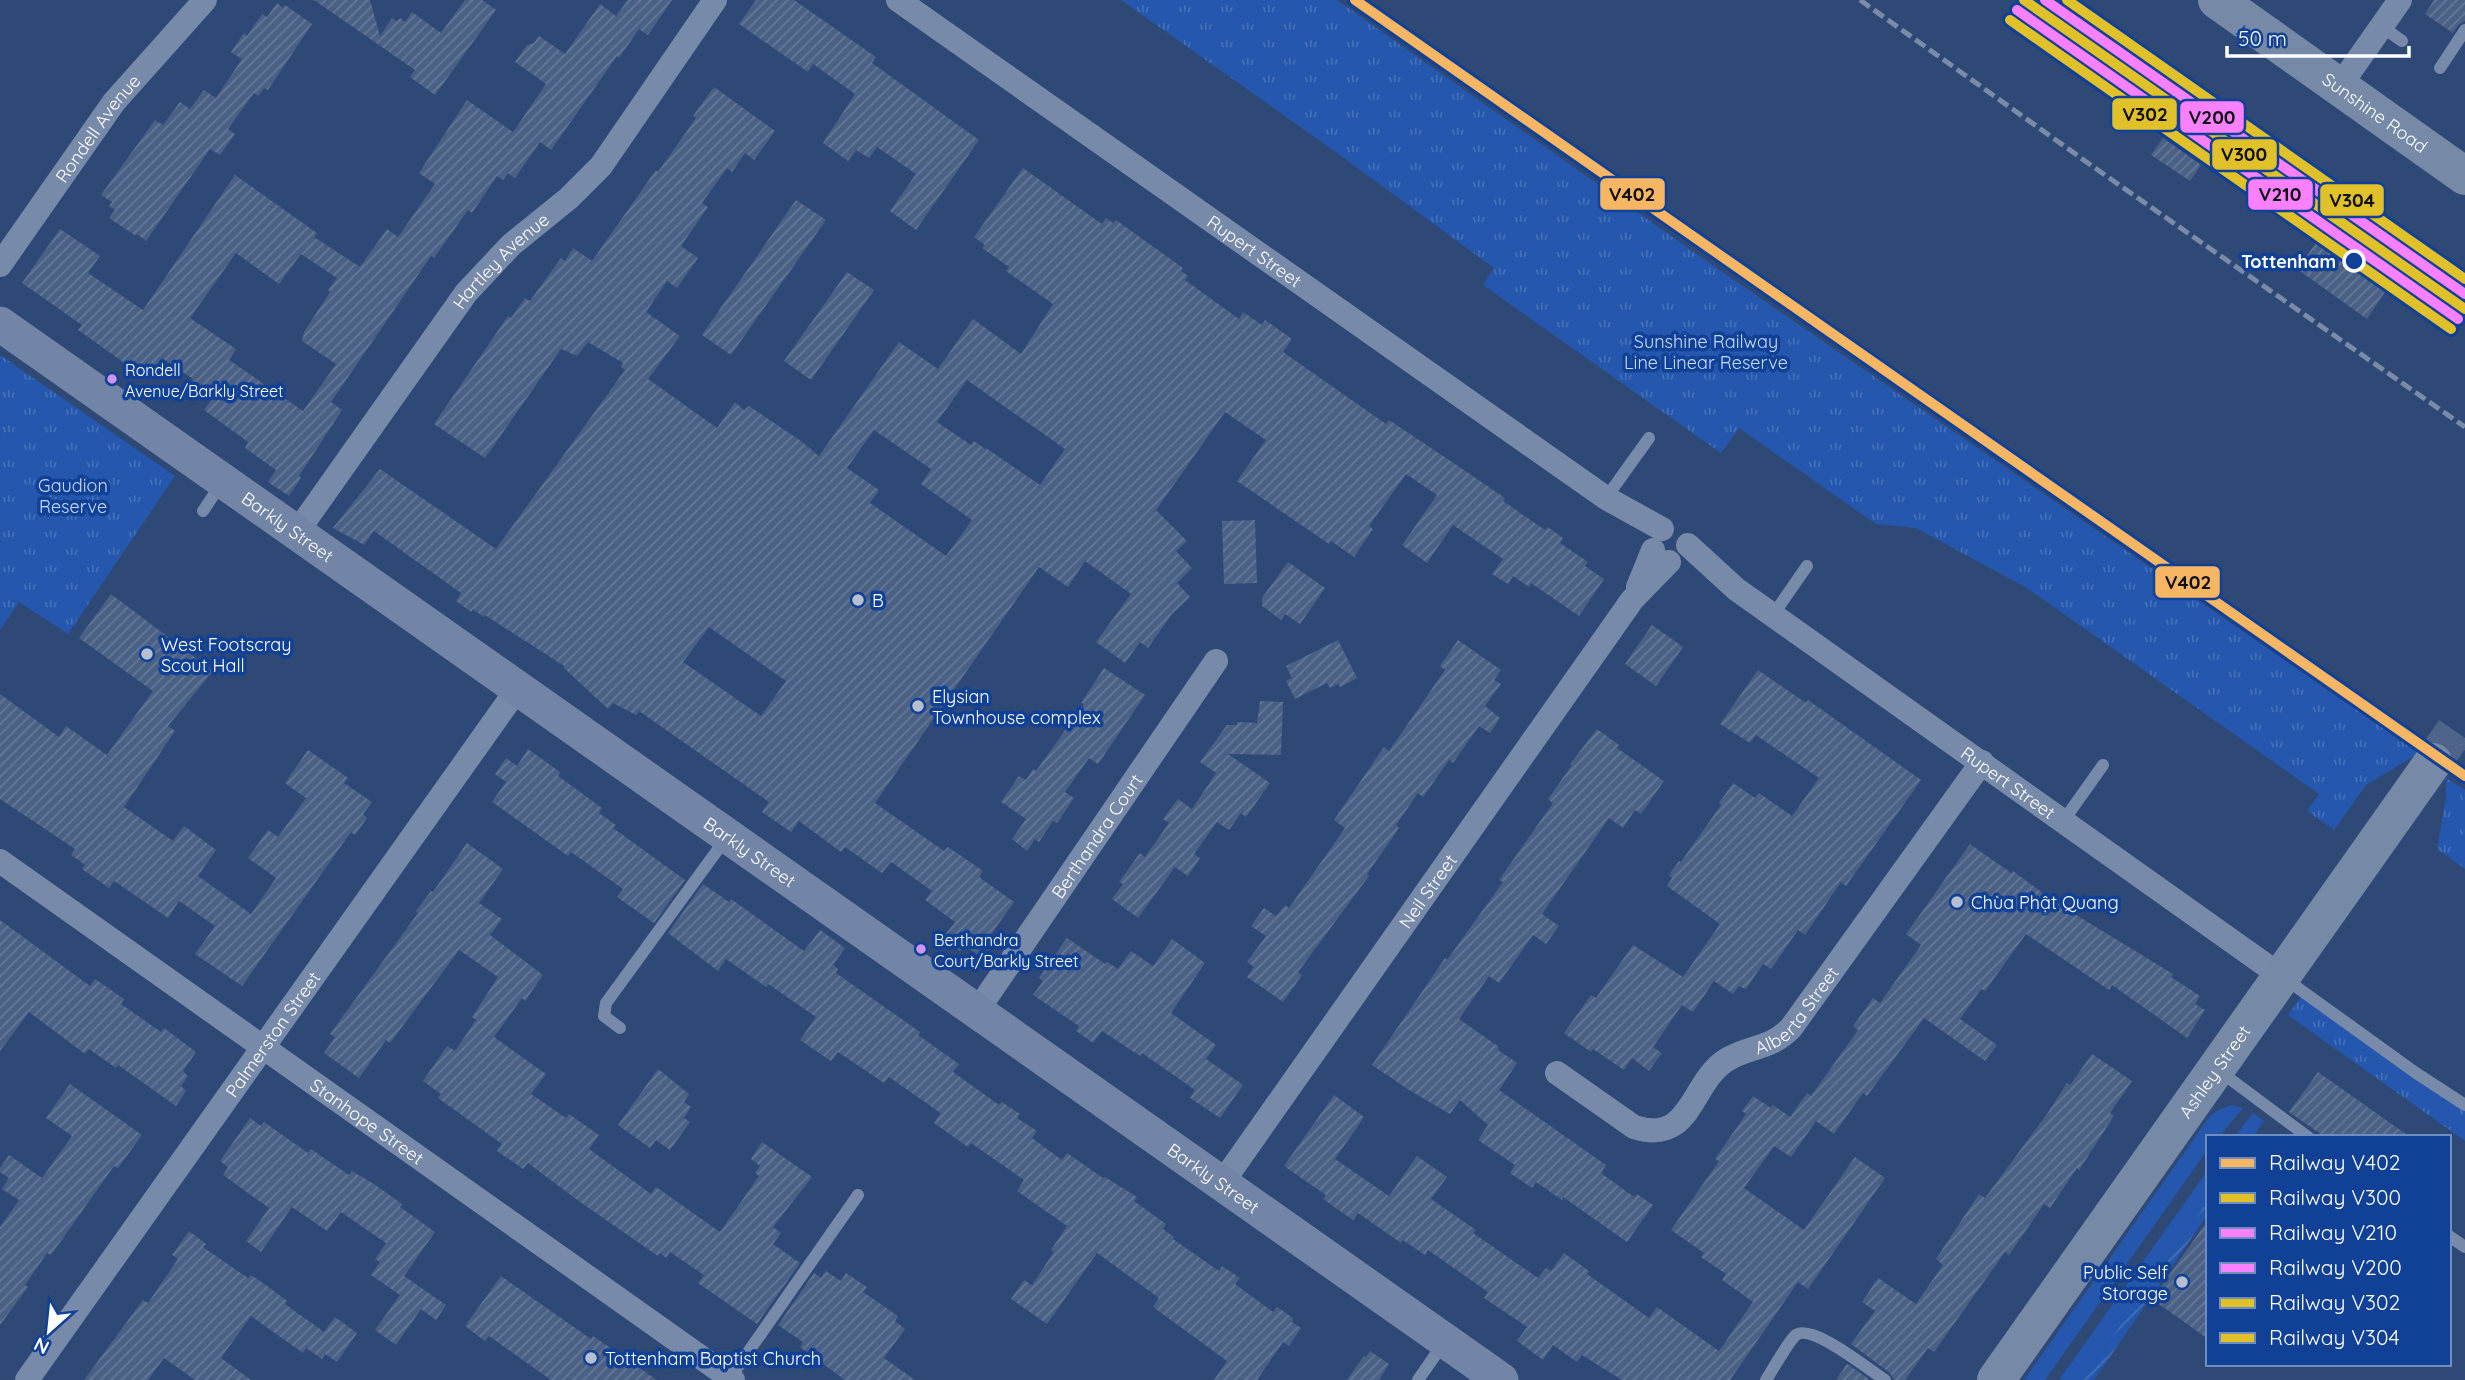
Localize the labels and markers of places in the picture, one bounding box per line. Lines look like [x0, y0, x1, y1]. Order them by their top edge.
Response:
place label: Tottenham [2241, 250, 2336, 273]
marker: Tottenham [2343, 250, 2365, 272]
place label: Rondell Avenue/Barkly Street [125, 360, 283, 401]
marker: Rondell Avenue/Barkly Street [105, 372, 119, 386]
place label: B [872, 589, 884, 612]
marker: B [850, 592, 866, 608]
place label: West Footscray Scout Hall [161, 633, 291, 677]
marker: West Footscray Scout Hall [139, 646, 155, 662]
place label: Elysian Townhouse complex [932, 685, 1101, 729]
marker: Elysian Townhouse complex [910, 698, 926, 714]
place label: Chùa Phật Quang [1971, 891, 2119, 914]
marker: Chùa Phật Quang [1949, 894, 1965, 910]
place label: Berthandra Court/Barkly Street [934, 930, 1079, 971]
marker: Berthandra Court/Barkly Street [914, 942, 928, 956]
place label: Public Self Storage [2083, 1261, 2169, 1305]
marker: Public Self Storage [2174, 1274, 2190, 1290]
place label: Tottenham Baptist Church [605, 1347, 821, 1370]
marker: Tottenham Baptist Church [583, 1350, 599, 1366]

